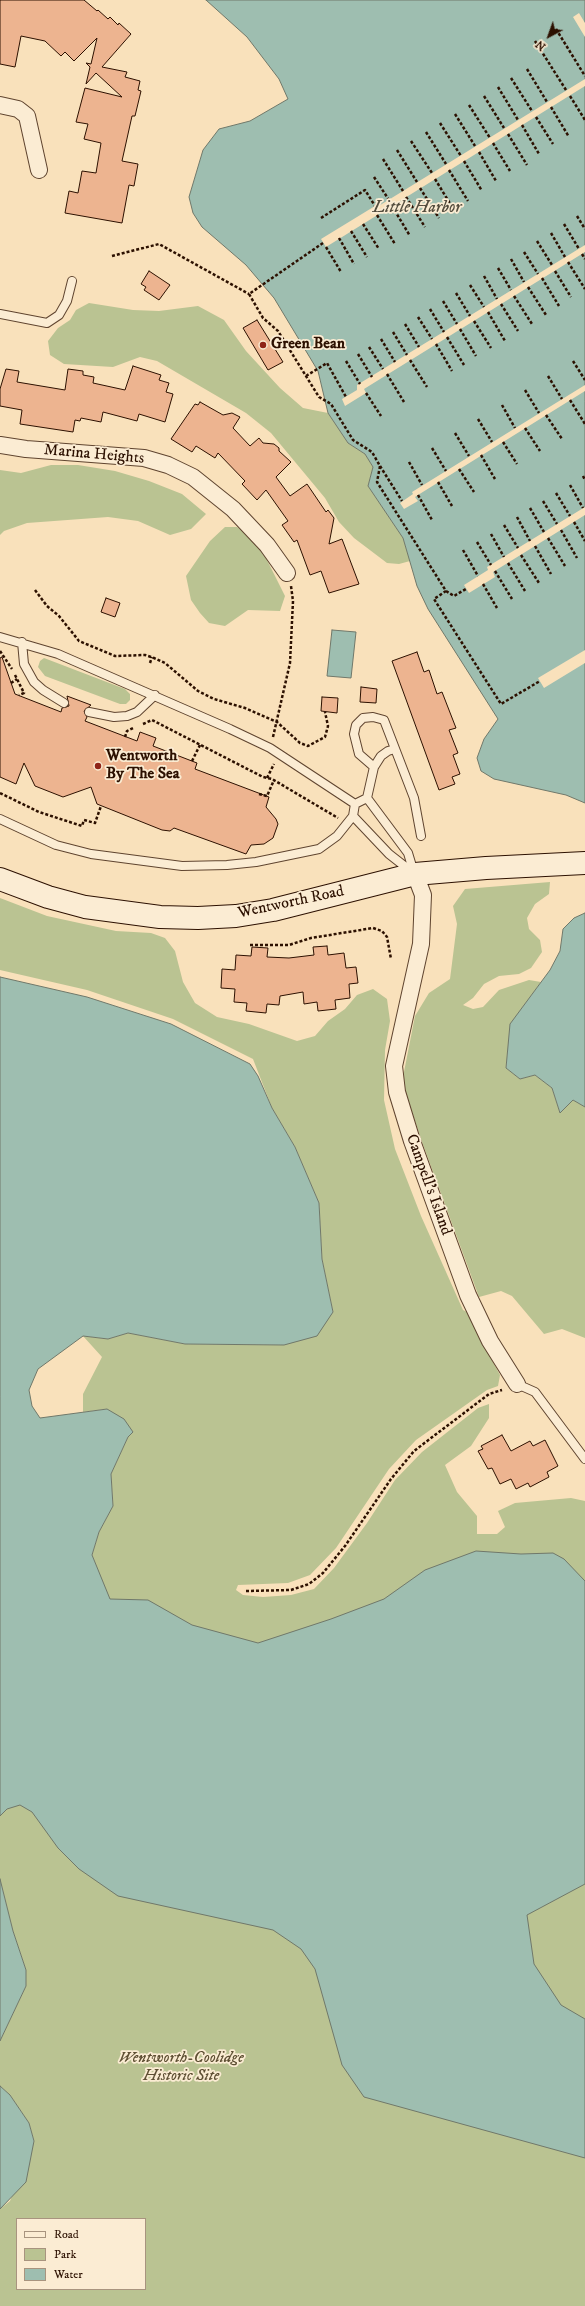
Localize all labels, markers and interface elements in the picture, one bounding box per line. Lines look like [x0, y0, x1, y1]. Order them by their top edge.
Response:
north arrow [529, 16, 569, 56]
text: N [533, 37, 549, 53]
water label: Little Harbor [373, 198, 461, 218]
place label: Green Bean [271, 335, 345, 355]
marker: Green Bean [258, 340, 268, 350]
street label: Marina Heights [43, 441, 145, 469]
place label: Wentworth By The Sea [106, 747, 179, 785]
marker: Wentworth By The Sea [93, 761, 103, 771]
street label: Wentworth Road [236, 882, 346, 924]
street label: Campell's Island [401, 1132, 455, 1238]
park label: Wentworth-Coolidge Historic Site [118, 2049, 244, 2087]
legend [16, 2218, 146, 2290]
text: Road [54, 2227, 79, 2242]
text: Park [54, 2247, 76, 2262]
text: Water [54, 2267, 83, 2282]

